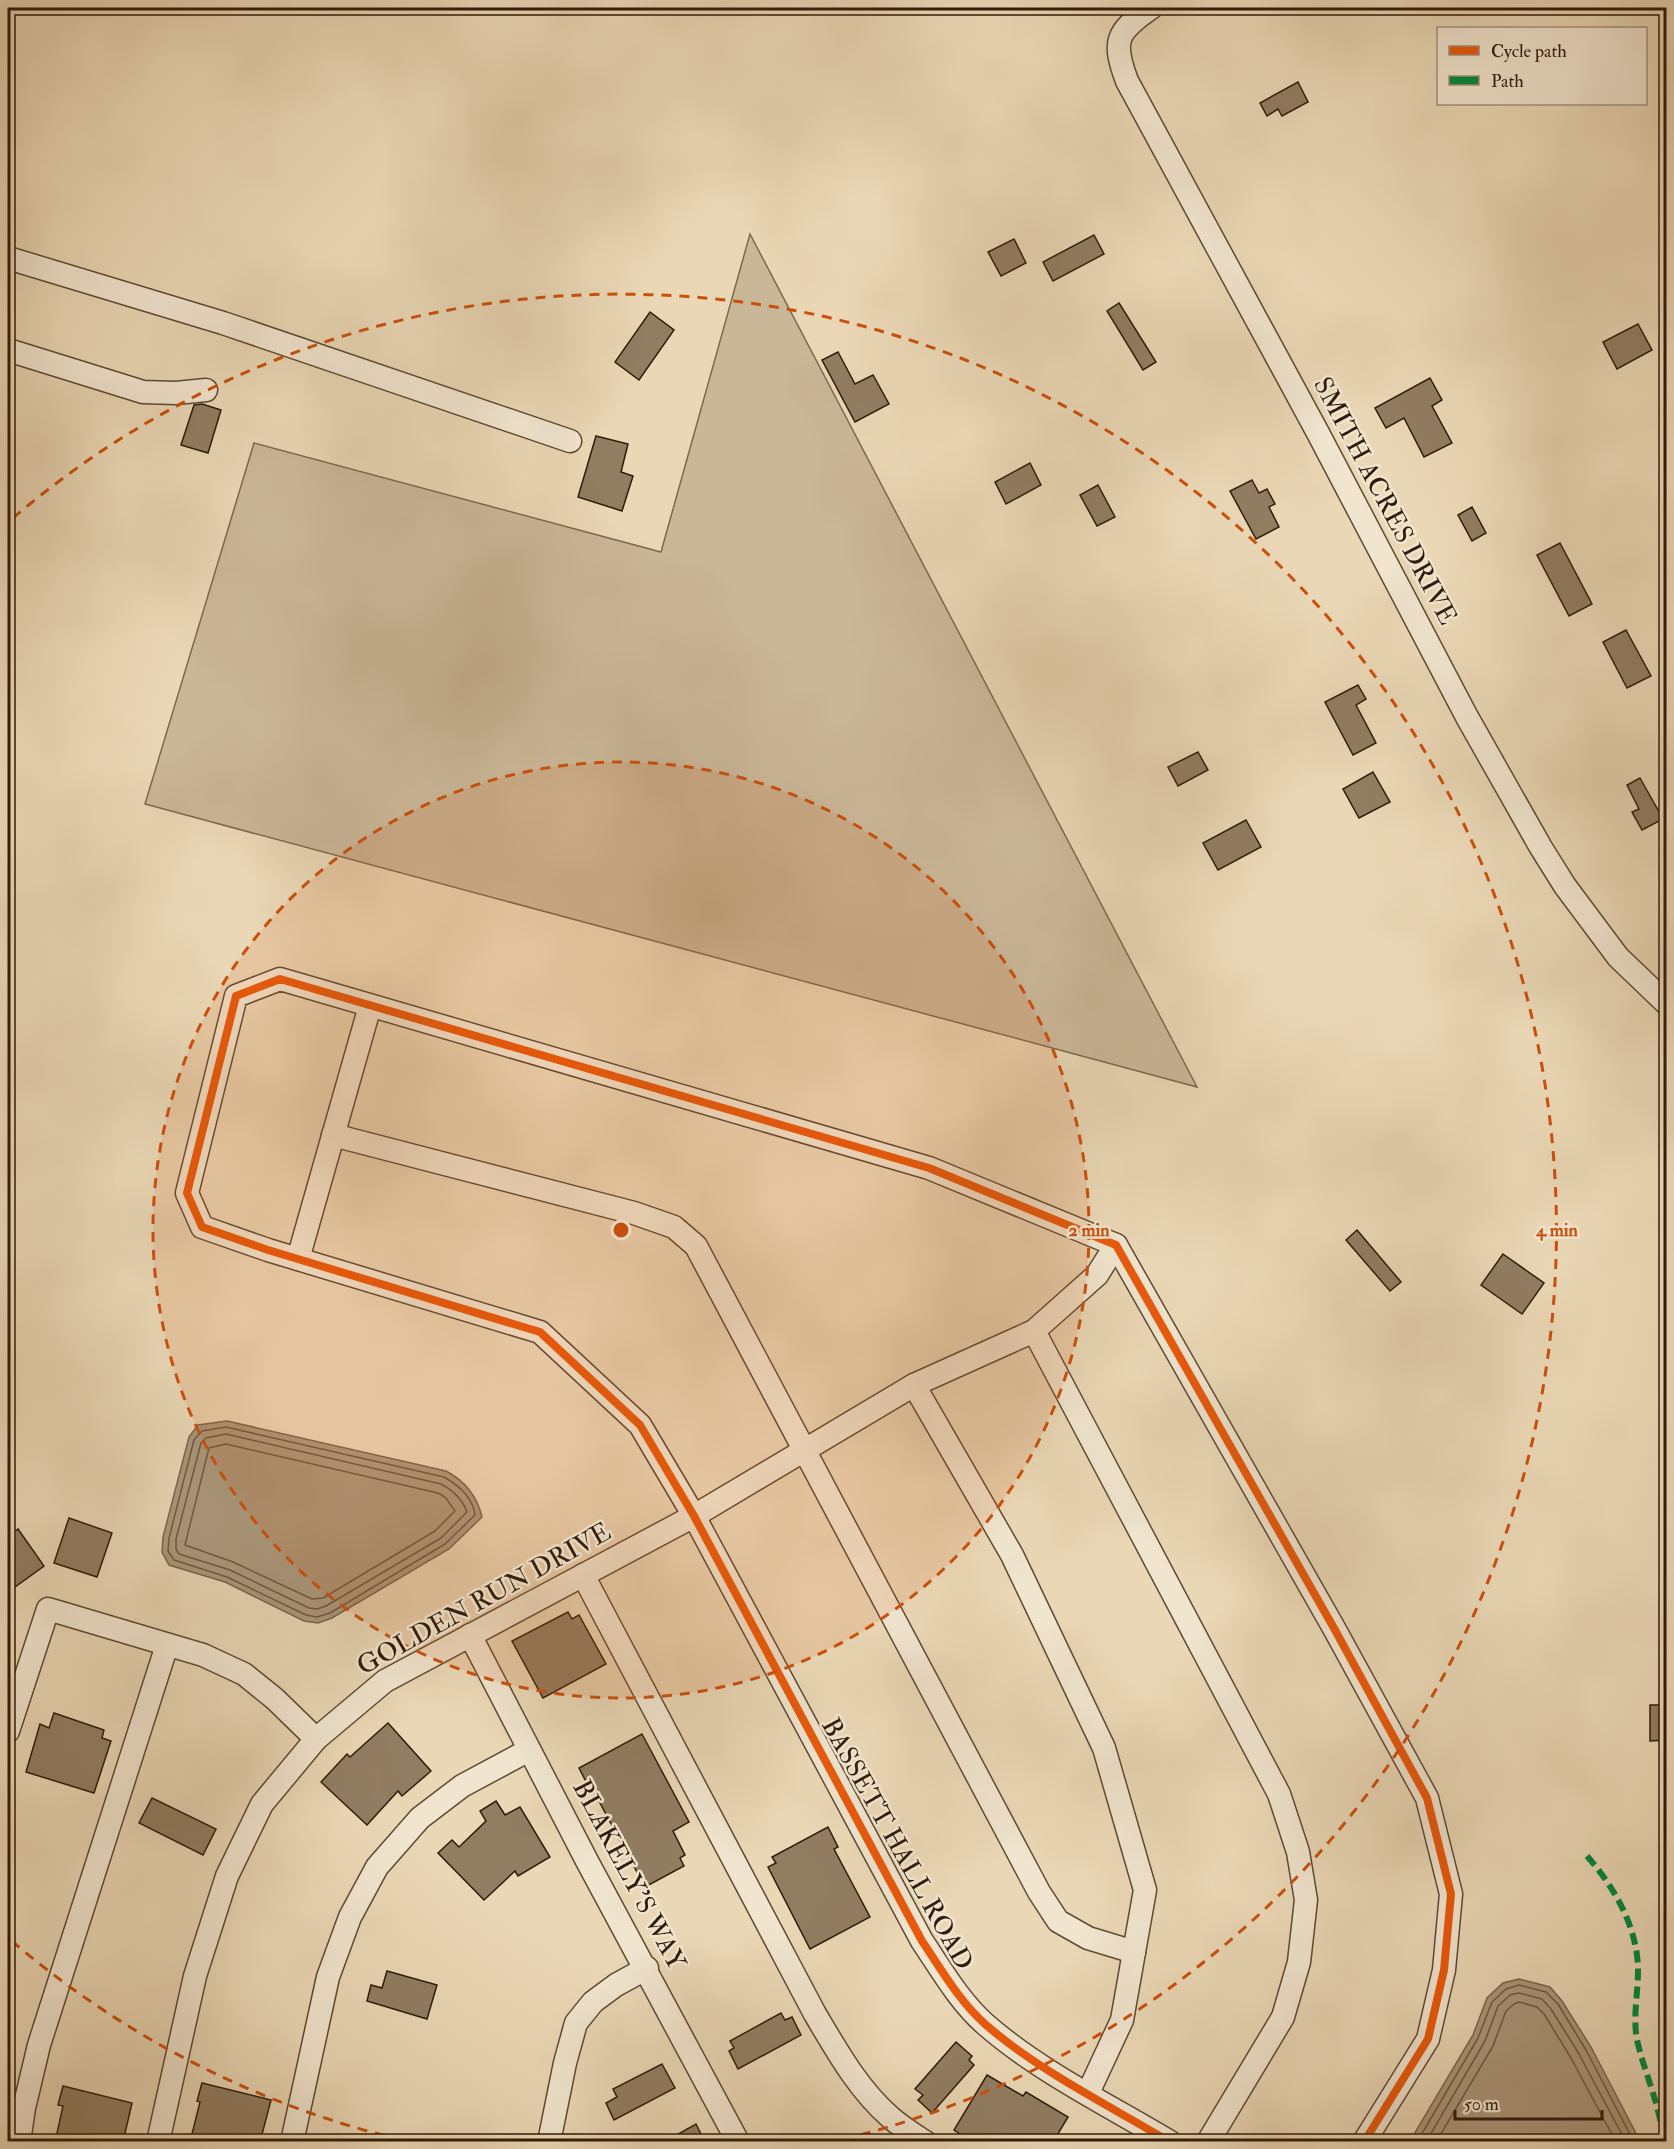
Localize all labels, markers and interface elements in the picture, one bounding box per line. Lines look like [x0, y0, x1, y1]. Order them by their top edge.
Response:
legend [1437, 27, 1647, 105]
text: Cycle path [1491, 40, 1567, 63]
text: Path [1491, 70, 1524, 93]
street label: SMITH ACRES DRIVE [1306, 372, 1464, 630]
text: 2 min [1069, 1219, 1110, 1242]
text: 4 min [1535, 1219, 1578, 1242]
centre of rings [611, 1220, 631, 1240]
street label: GOLDEN RUN DRIVE [351, 1516, 617, 1682]
street label: BASSETT HALL ROAD [814, 1712, 980, 1976]
street label: BLAKELY'S WAY [565, 1775, 693, 1976]
scale bar [1455, 2083, 1602, 2121]
text: 50 m [1464, 2093, 1499, 2116]

